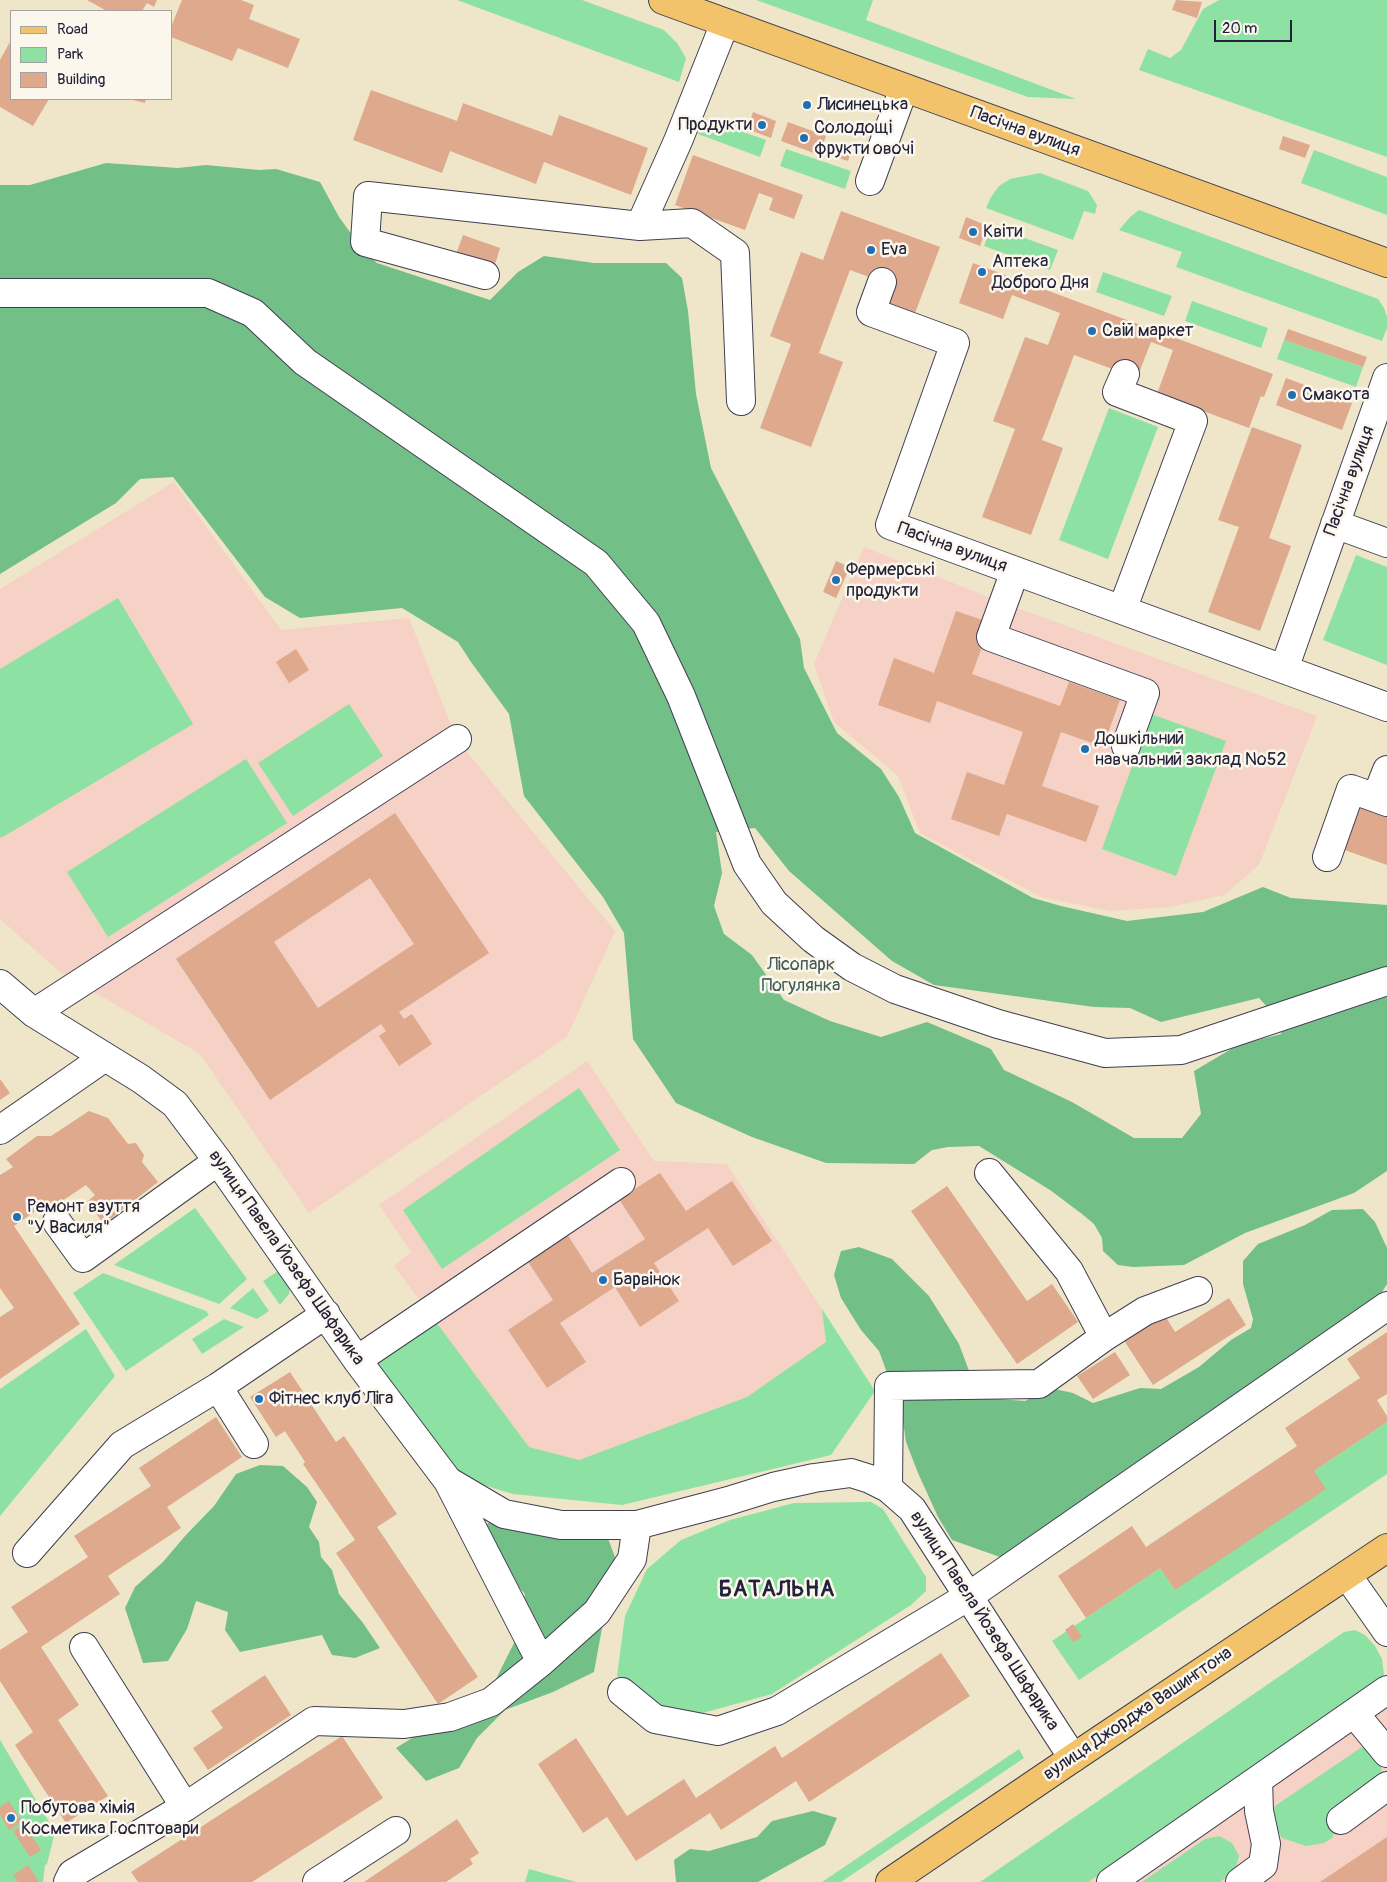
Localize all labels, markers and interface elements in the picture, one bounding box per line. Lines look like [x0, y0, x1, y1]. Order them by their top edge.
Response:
legend [10, 10, 172, 100]
scale bar [1217, 10, 1294, 42]
text: 20 m [1222, 19, 1257, 38]
text: Road [57, 20, 88, 39]
text: Park [57, 45, 83, 64]
text: Building [57, 70, 105, 89]
place label: Лисинецька [817, 94, 908, 116]
marker: Лисинецька [801, 99, 813, 111]
street label: Пасічна вулиця [967, 102, 1083, 162]
place label: Продукти [678, 114, 752, 136]
place label: Солодощі фрукти овочі [814, 117, 914, 160]
marker: Продукти [756, 119, 768, 131]
marker: Солодощі фрукти овочі [798, 132, 810, 144]
place label: Квіти [983, 221, 1022, 243]
marker: Квіти [967, 226, 979, 238]
place label: Eva [881, 239, 907, 261]
marker: Eva [865, 244, 877, 256]
place label: Аптека Доброго Дня [992, 251, 1089, 294]
marker: Аптека Доброго Дня [976, 266, 988, 278]
place label: Свій маркет [1102, 320, 1194, 342]
marker: Свій маркет [1086, 325, 1098, 337]
place label: Смакота [1302, 384, 1370, 406]
marker: Смакота [1286, 389, 1298, 401]
street label: Пасічна вулиця [1320, 423, 1380, 539]
street label: Пасічна вулиця [894, 518, 1010, 578]
place label: Фермерські продукти [846, 559, 935, 602]
marker: Фермерські продукти [830, 574, 842, 586]
place label: Дошкільний навчальний заклад №52 [1095, 728, 1286, 771]
marker: Дошкільний навчальний заклад №52 [1079, 743, 1091, 755]
park label: Лісопарк Погулянка [762, 954, 840, 996]
street label: вулиця Павела Йозефа Шафарика [203, 1146, 369, 1370]
place label: Ремонт взуття "У Василя" [27, 1196, 140, 1238]
marker: Ремонт взуття "У Василя" [11, 1211, 23, 1223]
place label: Барвінок [613, 1269, 681, 1291]
marker: Барвінок [597, 1274, 609, 1286]
place label: Фітнес клуб Ліга [269, 1388, 393, 1410]
marker: Фітнес клуб Ліга [253, 1393, 265, 1405]
street label: вулиця Павела Йозефа Шафарика [905, 1507, 1063, 1735]
district label: БАТАЛЬНА [718, 1577, 836, 1603]
street label: вулиця Джорджа Вашингтона [1039, 1643, 1237, 1785]
place label: Побутова хімія Косметика Госптовари [21, 1797, 198, 1840]
marker: Побутова хімія Косметика Госптовари [5, 1812, 17, 1824]

